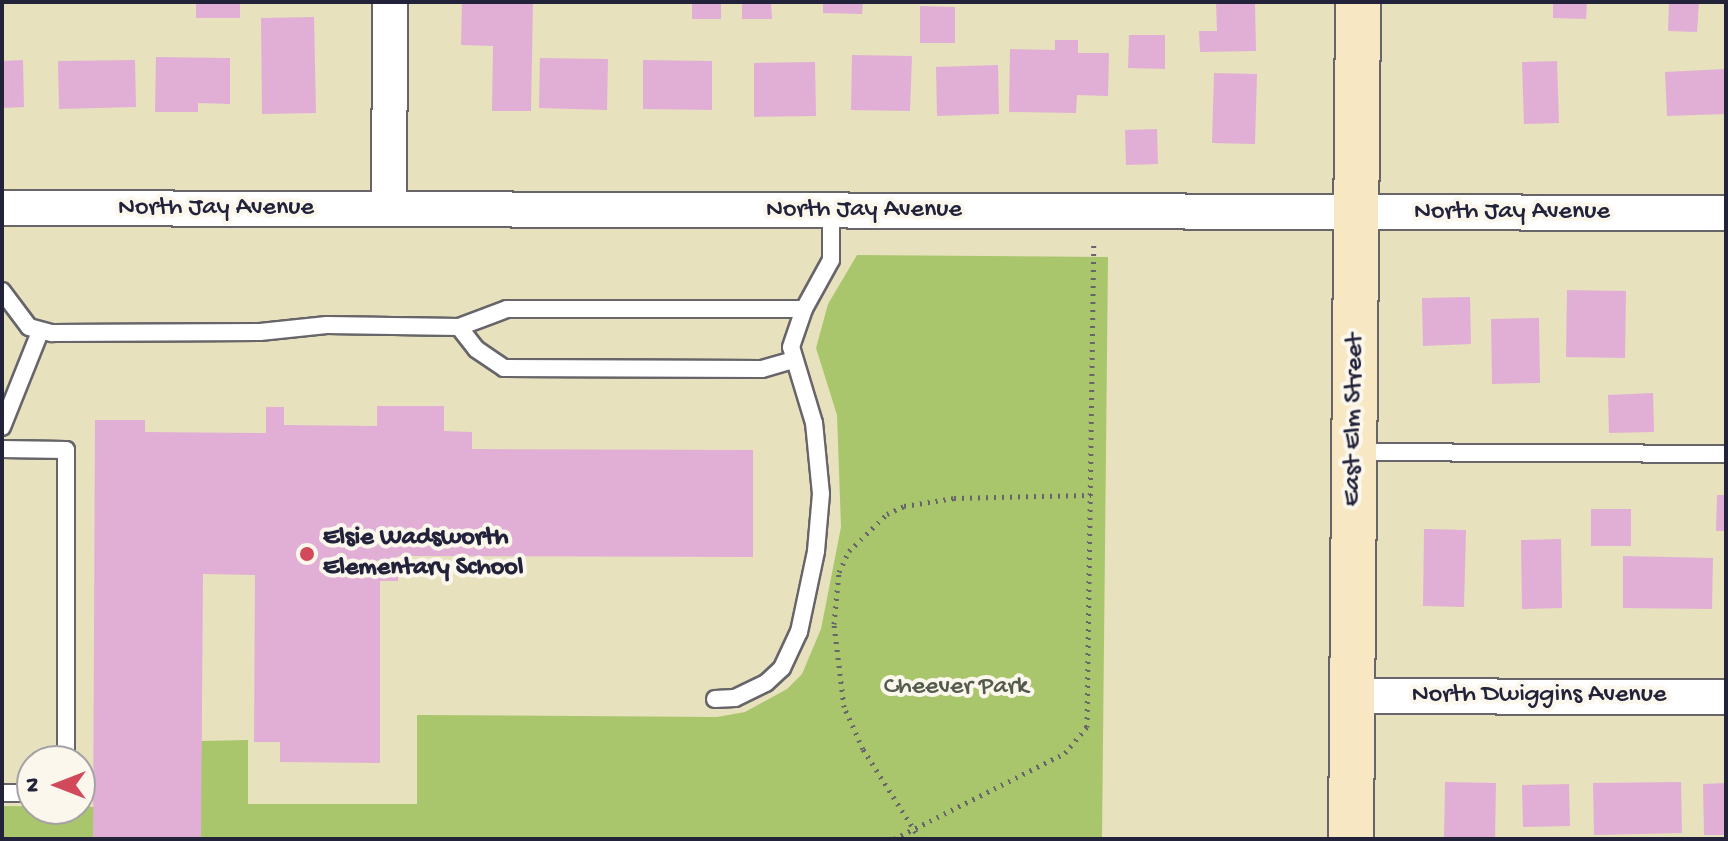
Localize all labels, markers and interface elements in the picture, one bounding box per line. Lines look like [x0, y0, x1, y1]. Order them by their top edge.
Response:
street label: North Jay Avenue [118, 193, 314, 225]
street label: North Jay Avenue [766, 195, 962, 227]
street label: North Jay Avenue [1414, 197, 1610, 229]
street label: East Elm Street [1338, 333, 1372, 507]
place label: Elsie Wadsworth Elementary School [323, 523, 523, 584]
marker: Elsie Wadsworth Elementary School [298, 545, 316, 563]
park label: Cheever Park [884, 672, 1028, 704]
street label: North Dwiggins Avenue [1412, 680, 1666, 712]
north arrow [16, 745, 96, 825]
text: N [21, 778, 47, 792]

